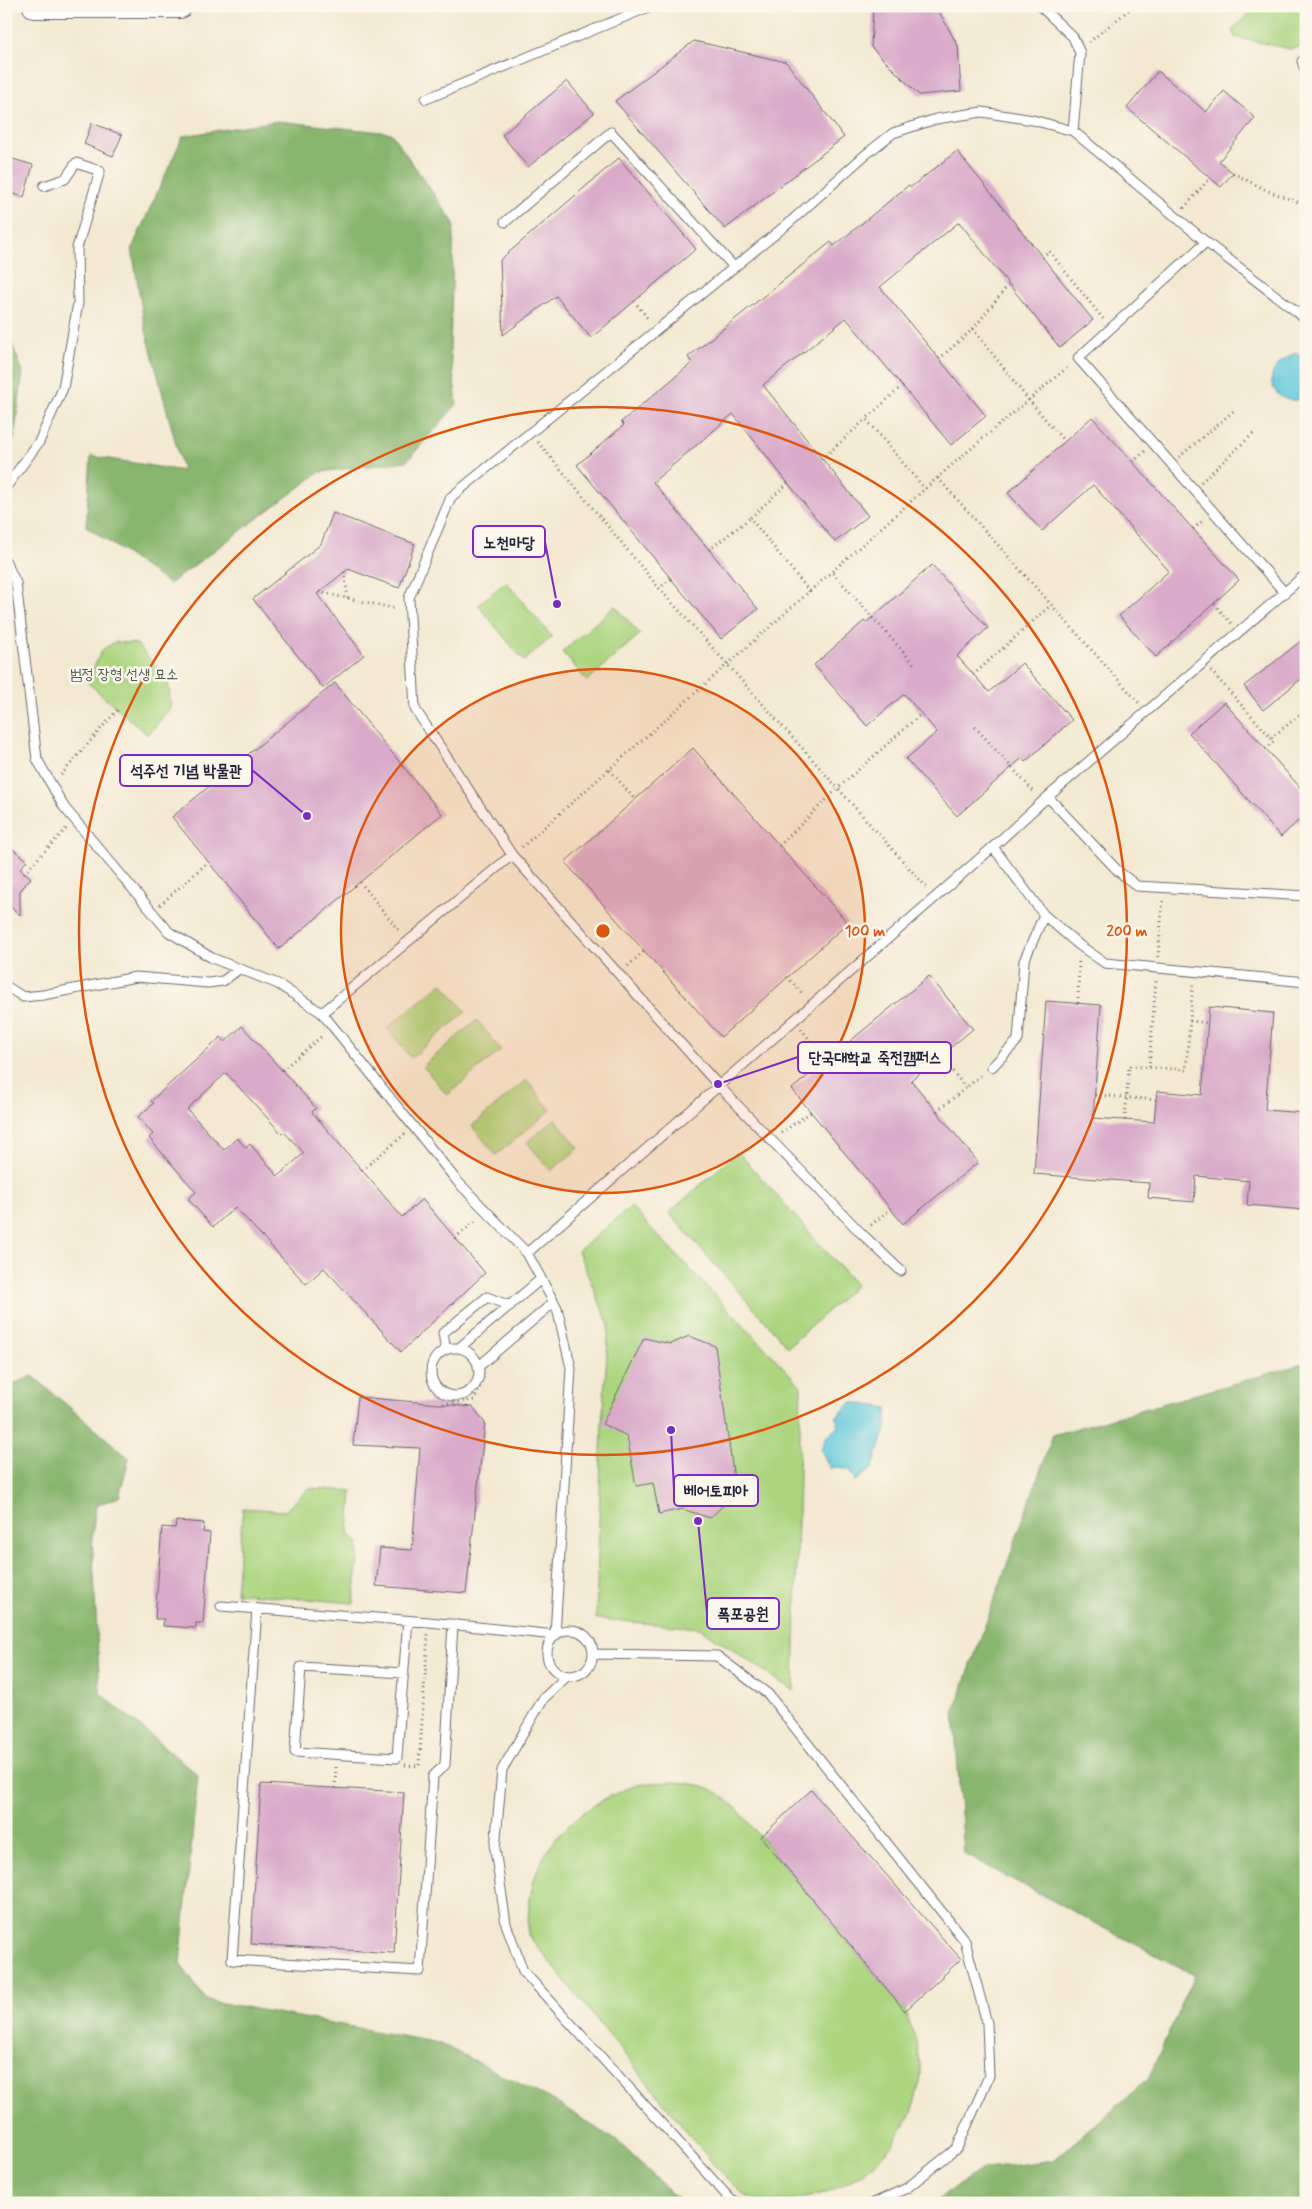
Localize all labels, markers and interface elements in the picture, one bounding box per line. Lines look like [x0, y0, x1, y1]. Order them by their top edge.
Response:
callout: 노천마당 [473, 526, 545, 557]
text: 노천마당 [483, 533, 535, 554]
park label: 범정 장형 선생 묘소 [70, 665, 178, 685]
callout: 석주선 기념 박물관 [120, 755, 252, 786]
text: 석주선 기념 박물관 [130, 761, 242, 782]
centre of rings [594, 922, 612, 940]
text: 100 m [845, 922, 885, 942]
text: 200 m [1107, 922, 1148, 942]
callout: 단국대학교 죽전캠퍼스 [798, 1042, 951, 1073]
text: 단국대학교 죽전캠퍼스 [808, 1048, 942, 1069]
callout: 베어토피아 [674, 1475, 758, 1506]
text: 베어토피아 [684, 1481, 748, 1502]
callout: 폭포공원 [707, 1598, 779, 1629]
text: 폭포공원 [717, 1604, 769, 1625]

